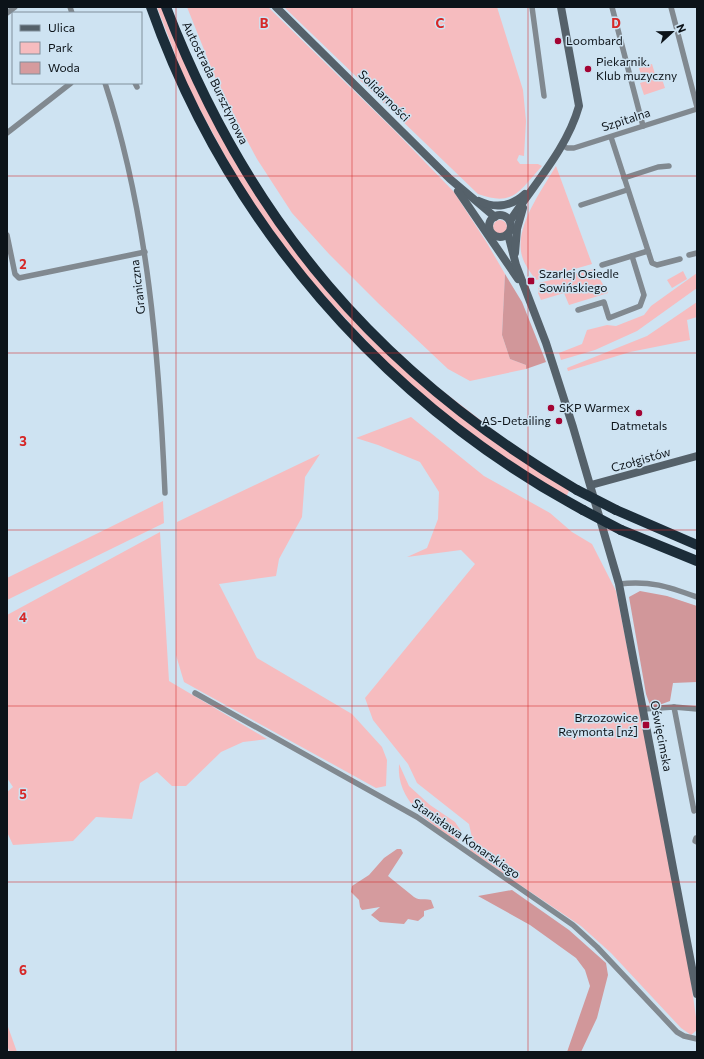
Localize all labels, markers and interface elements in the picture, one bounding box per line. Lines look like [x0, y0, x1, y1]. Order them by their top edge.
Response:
legend [12, 12, 142, 84]
north arrow [652, 12, 692, 52]
text: B [260, 15, 269, 31]
text: C [436, 15, 445, 31]
text: D [611, 15, 621, 31]
street label: Autostrada Bursztynowa [180, 19, 252, 146]
text: Ulica [48, 20, 75, 34]
text: N [674, 22, 689, 34]
place label: Loombard [566, 33, 623, 47]
marker: Loombard [553, 36, 563, 46]
text: Park [48, 40, 74, 54]
place label: Piekarnik. Klub muzyczny [596, 54, 677, 82]
text: Woda [48, 60, 80, 74]
marker: Piekarnik. Klub muzyczny [583, 64, 593, 74]
street label: Solidarności [356, 67, 413, 124]
street label: Szpitalna [599, 105, 652, 134]
text: 2 [19, 256, 27, 272]
street label: Graniczna [127, 259, 147, 315]
place label: Szarlej Osiedle Sowińskiego [539, 266, 619, 294]
marker: Szarlej Osiedle Sowińskiego [526, 276, 536, 286]
place label: SKP Warmex [559, 400, 630, 414]
marker: SKP Warmex [546, 403, 556, 413]
marker: Datmetals [634, 408, 644, 418]
place label: AS-Detailing [482, 413, 551, 427]
marker: AS-Detailing [554, 416, 564, 426]
place label: Datmetals [611, 418, 667, 432]
text: 3 [19, 433, 27, 449]
street label: Czołgistów [609, 444, 673, 474]
text: 4 [19, 609, 27, 625]
street label: Oświęcimska [648, 699, 676, 772]
place label: Brzozowice Reymonta [nż] [558, 710, 638, 738]
marker: Brzozowice Reymonta [nż] [641, 720, 651, 730]
text: 5 [19, 786, 27, 802]
street label: Stanisława Konarskiego [410, 796, 523, 881]
text: 6 [19, 962, 27, 978]

